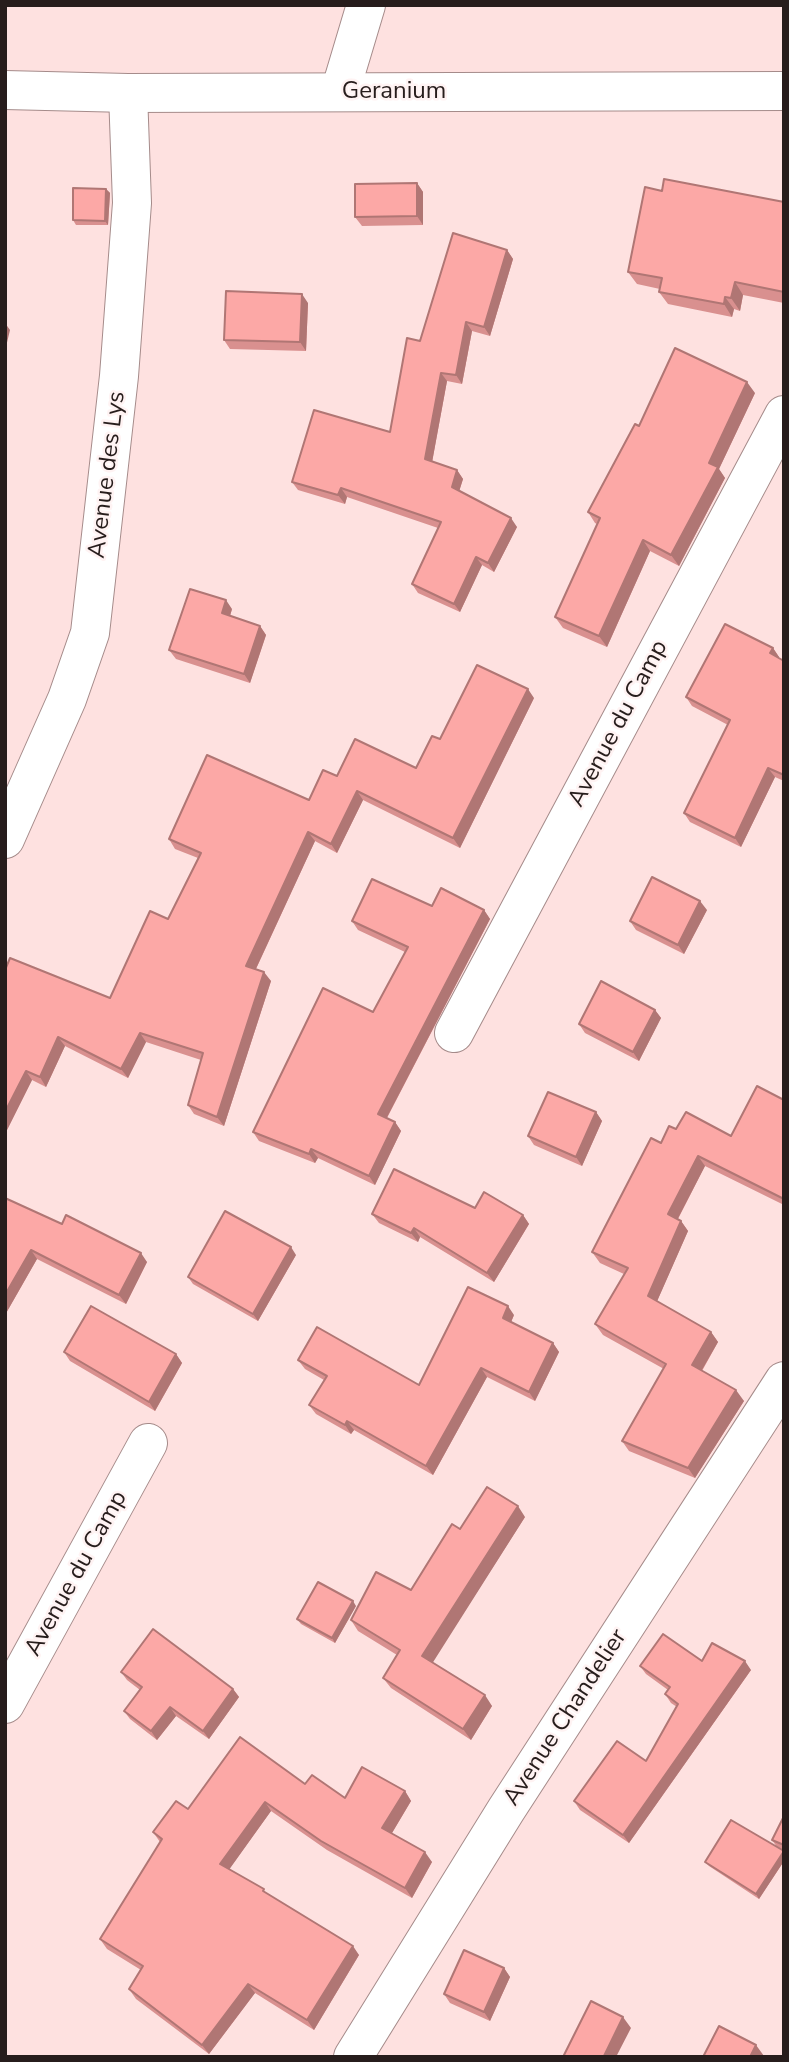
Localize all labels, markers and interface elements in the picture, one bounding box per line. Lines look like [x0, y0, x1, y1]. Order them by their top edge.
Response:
street label: Geranium [342, 78, 446, 106]
street label: Avenue des Lys [83, 390, 133, 560]
street label: Avenue du Camp [563, 636, 675, 812]
street label: Avenue du Camp [20, 1486, 134, 1662]
street label: Avenue Chandelier [498, 1624, 634, 1812]

